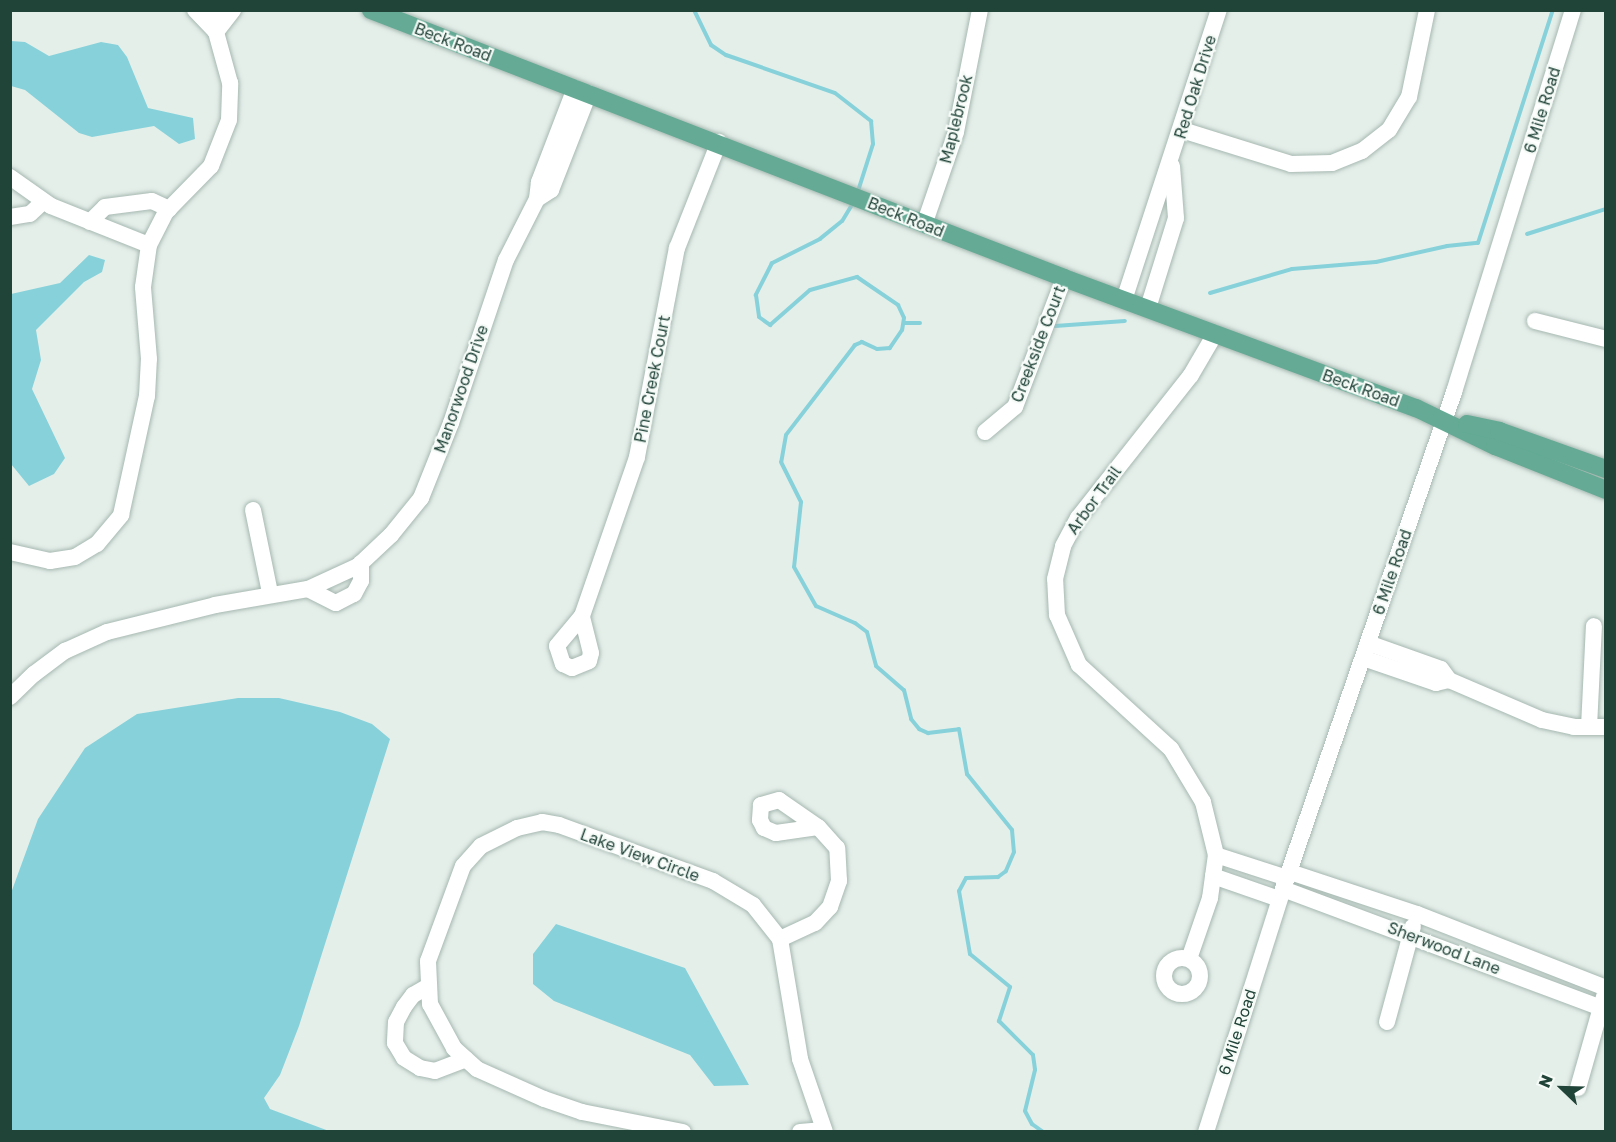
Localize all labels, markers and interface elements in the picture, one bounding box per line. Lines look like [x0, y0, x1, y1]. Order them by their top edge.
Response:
street label: Beck Road [412, 19, 494, 65]
street label: Red Oak Drive [1170, 33, 1220, 141]
street label: 6 Mile Road [1520, 65, 1564, 155]
street label: Maplebrook [936, 73, 976, 165]
street label: Beck Road [865, 193, 947, 241]
street label: Creekside Court [1007, 283, 1069, 405]
street label: Pine Creek Court [630, 314, 674, 444]
street label: Manorwood Drive [430, 322, 492, 456]
street label: Beck Road [1320, 365, 1402, 411]
street label: Arbor Trail [1063, 462, 1125, 538]
street label: 6 Mile Road [1368, 527, 1416, 617]
street label: Lake View Circle [578, 824, 702, 886]
street label: Sherwood Lane [1385, 918, 1503, 978]
street label: 6 Mile Road [1214, 987, 1260, 1077]
north arrow [1532, 1058, 1592, 1118]
text: N [1534, 1071, 1557, 1090]

